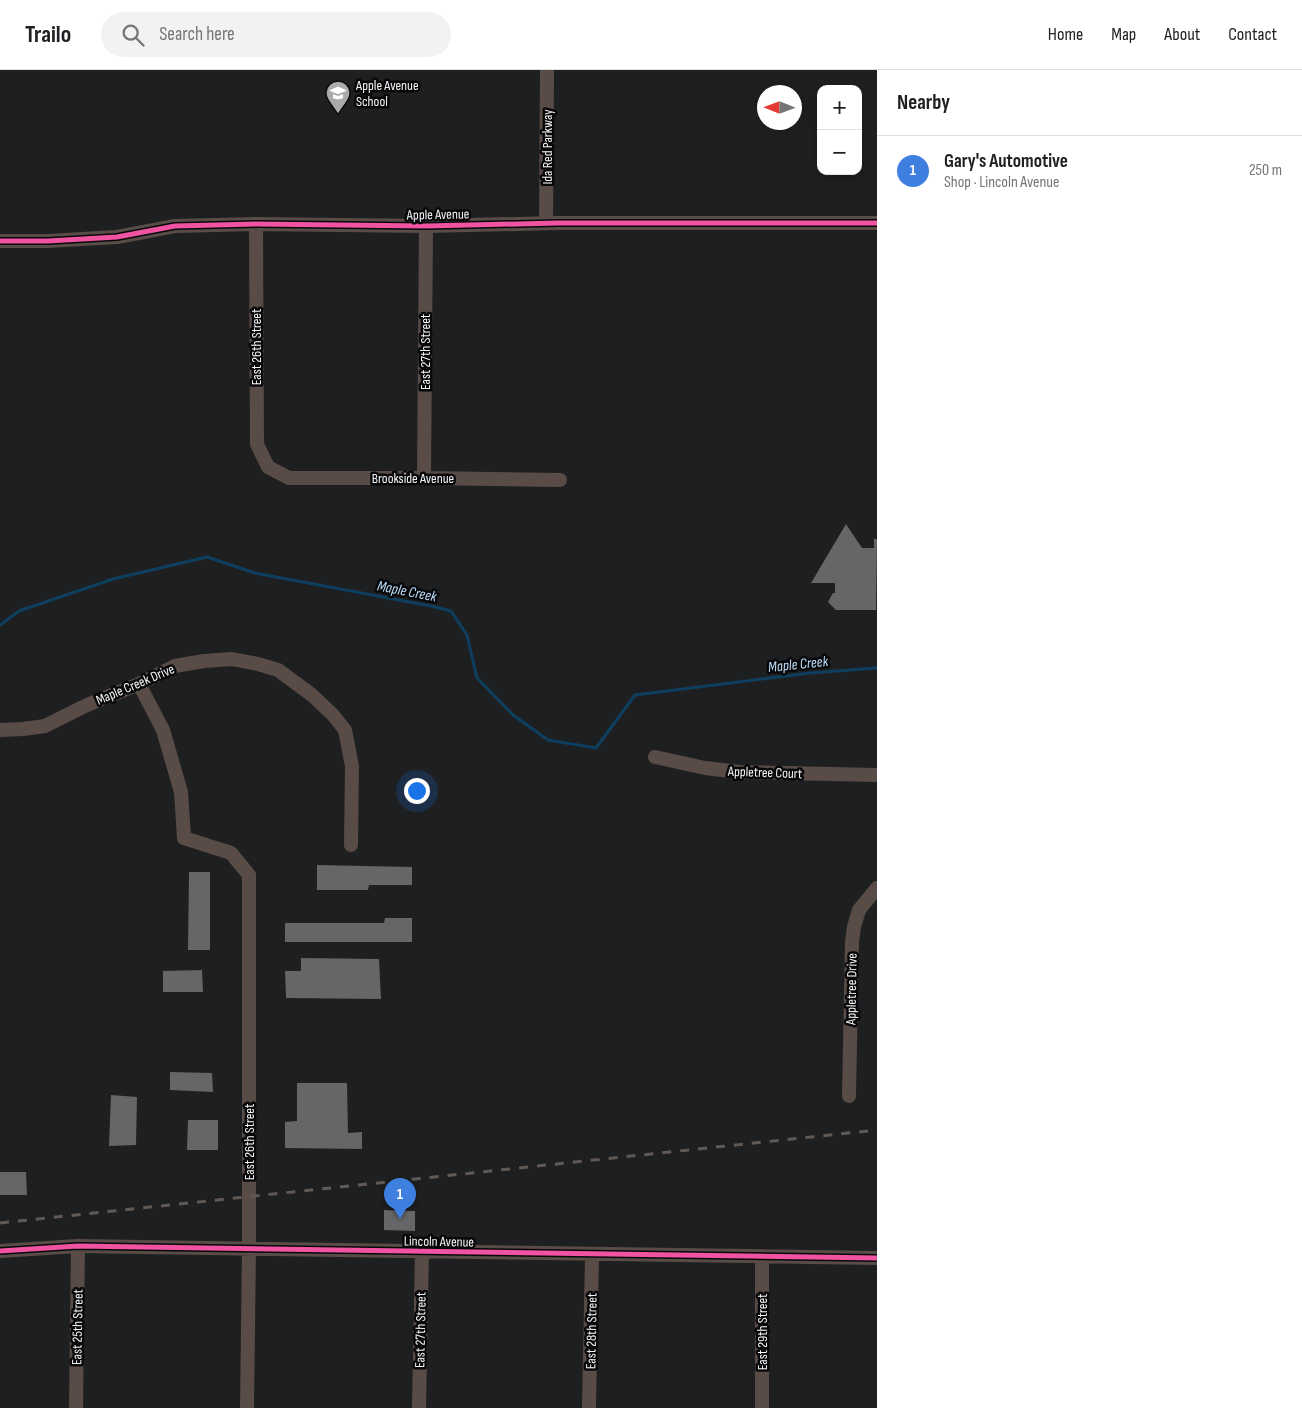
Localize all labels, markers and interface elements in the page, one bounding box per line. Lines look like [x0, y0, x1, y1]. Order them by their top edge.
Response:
search box [101, 12, 451, 57]
text: Trailo [25, 20, 71, 49]
icon: search [119, 21, 147, 49]
text: Search here [159, 23, 235, 46]
text: Home [1048, 24, 1083, 45]
text: Map [1111, 24, 1136, 45]
text: About [1164, 24, 1200, 45]
text: Contact [1228, 24, 1277, 45]
place label: Apple Avenue School [355, 77, 419, 110]
school or university icon: Apple Avenue School [325, 80, 351, 114]
north arrow [757, 85, 802, 130]
map controls [817, 85, 862, 175]
button: + [817, 85, 862, 130]
text: Nearby [897, 90, 950, 115]
street label: Ida Red Parkway [539, 109, 556, 185]
button: − [817, 130, 862, 175]
text: Gary's Automotive [944, 150, 1068, 173]
text: 1 [910, 161, 916, 180]
text: 250 m [1249, 161, 1282, 180]
text: Shop · Lincoln Avenue [944, 173, 1059, 192]
street label: Apple Avenue [406, 205, 469, 224]
street label: East 26th Street [248, 309, 265, 385]
street label: East 27th Street [417, 314, 434, 390]
street label: Brookside Avenue [372, 470, 454, 487]
water label: Maple Creek [376, 576, 439, 607]
water label: Maple Creek [767, 652, 829, 677]
street label: Maple Creek Drive [93, 660, 177, 709]
street label: Appletree Court [727, 763, 802, 782]
your location [404, 778, 430, 804]
street label: Appletree Drive [842, 953, 861, 1026]
street label: East 26th Street [241, 1104, 258, 1180]
pin: 1 [384, 1178, 416, 1219]
street label: Lincoln Avenue [404, 1232, 474, 1251]
street label: East 25th Street [68, 1289, 87, 1365]
street label: East 27th Street [411, 1292, 430, 1368]
street label: East 28th Street [582, 1293, 601, 1369]
street label: East 29th Street [754, 1294, 771, 1370]

